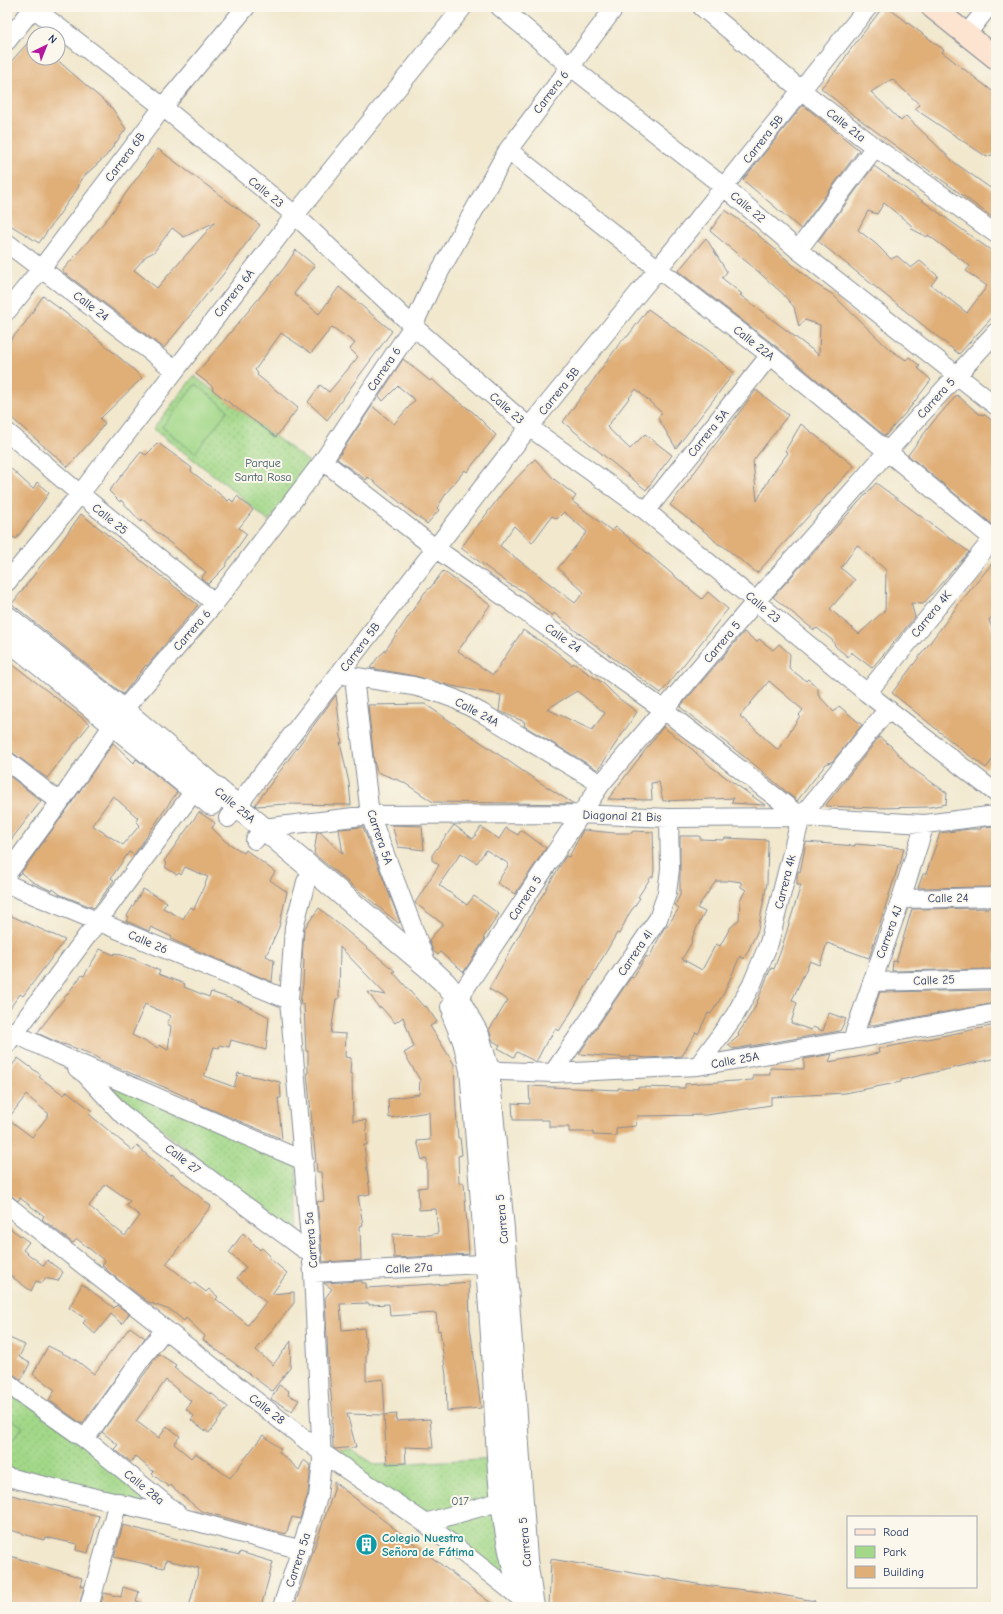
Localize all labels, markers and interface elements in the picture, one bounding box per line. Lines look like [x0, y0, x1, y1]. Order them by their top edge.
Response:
north arrow [26, 26, 66, 66]
text: N [45, 32, 60, 46]
street label: Carrera 6 [530, 68, 572, 116]
street label: Calle 21a [824, 105, 868, 145]
street label: Carrera 5B [740, 112, 786, 166]
street label: Carrera 6B [102, 130, 148, 184]
street label: Calle 23 [246, 174, 286, 210]
street label: Calle 22 [728, 188, 768, 226]
street label: Carrera 6A [211, 266, 257, 320]
street label: Calle 24 [70, 288, 112, 324]
street label: Calle 22A [731, 323, 777, 363]
street label: Carrera 6 [364, 344, 404, 394]
street label: Carrera 5B [535, 364, 583, 418]
street label: Carrera 5 [914, 375, 958, 421]
street label: Calle 23 [487, 389, 527, 427]
street label: Carrera 5A [685, 406, 731, 460]
park label: Parque Santa Rosa [234, 456, 292, 484]
street label: Calle 25 [89, 500, 131, 538]
street label: Calle 23 [743, 588, 783, 626]
street label: Carrera 4K [908, 588, 954, 640]
street label: Carrera 6 [170, 606, 214, 654]
street label: Carrera 5 [701, 618, 743, 666]
street label: Carrera 5B [337, 620, 383, 674]
street label: Calle 24 [542, 621, 584, 656]
street label: Calle 24A [453, 695, 501, 729]
street label: Calle 25A [212, 784, 258, 826]
street label: Carrera 5A [364, 808, 396, 866]
street label: Diagonal 21 Bis [582, 808, 662, 824]
street label: Carrera 4k [772, 853, 799, 910]
street label: Carrera 5 [505, 873, 545, 923]
street label: Calle 24 [927, 891, 969, 905]
street label: Carrera 4J [873, 903, 905, 960]
street label: Calle 26 [126, 927, 170, 957]
street label: Carrera 4l [615, 928, 655, 978]
street label: Calle 25 [913, 972, 955, 988]
street label: Calle 25A [710, 1049, 760, 1071]
street label: Calle 27 [163, 1141, 204, 1177]
street label: Carrera 5 [493, 1193, 511, 1245]
street label: Carrera 5a [302, 1211, 320, 1269]
street label: Calle 27a [385, 1260, 433, 1276]
street label: Calle 28 [246, 1391, 288, 1427]
street label: Calle 28a [121, 1467, 167, 1507]
park label: 017 [451, 1494, 469, 1508]
street label: Carrera 5 [516, 1516, 534, 1568]
legend [847, 1516, 977, 1588]
text: Road [883, 1525, 909, 1539]
street label: Carrera 5a [283, 1531, 313, 1589]
place label: Colegio Nuestra Señora de Fátima [382, 1531, 474, 1559]
building icon: Colegio Nuestra Señora de Fátima [353, 1532, 379, 1558]
text: Park [883, 1545, 906, 1559]
text: Building [883, 1565, 924, 1579]

